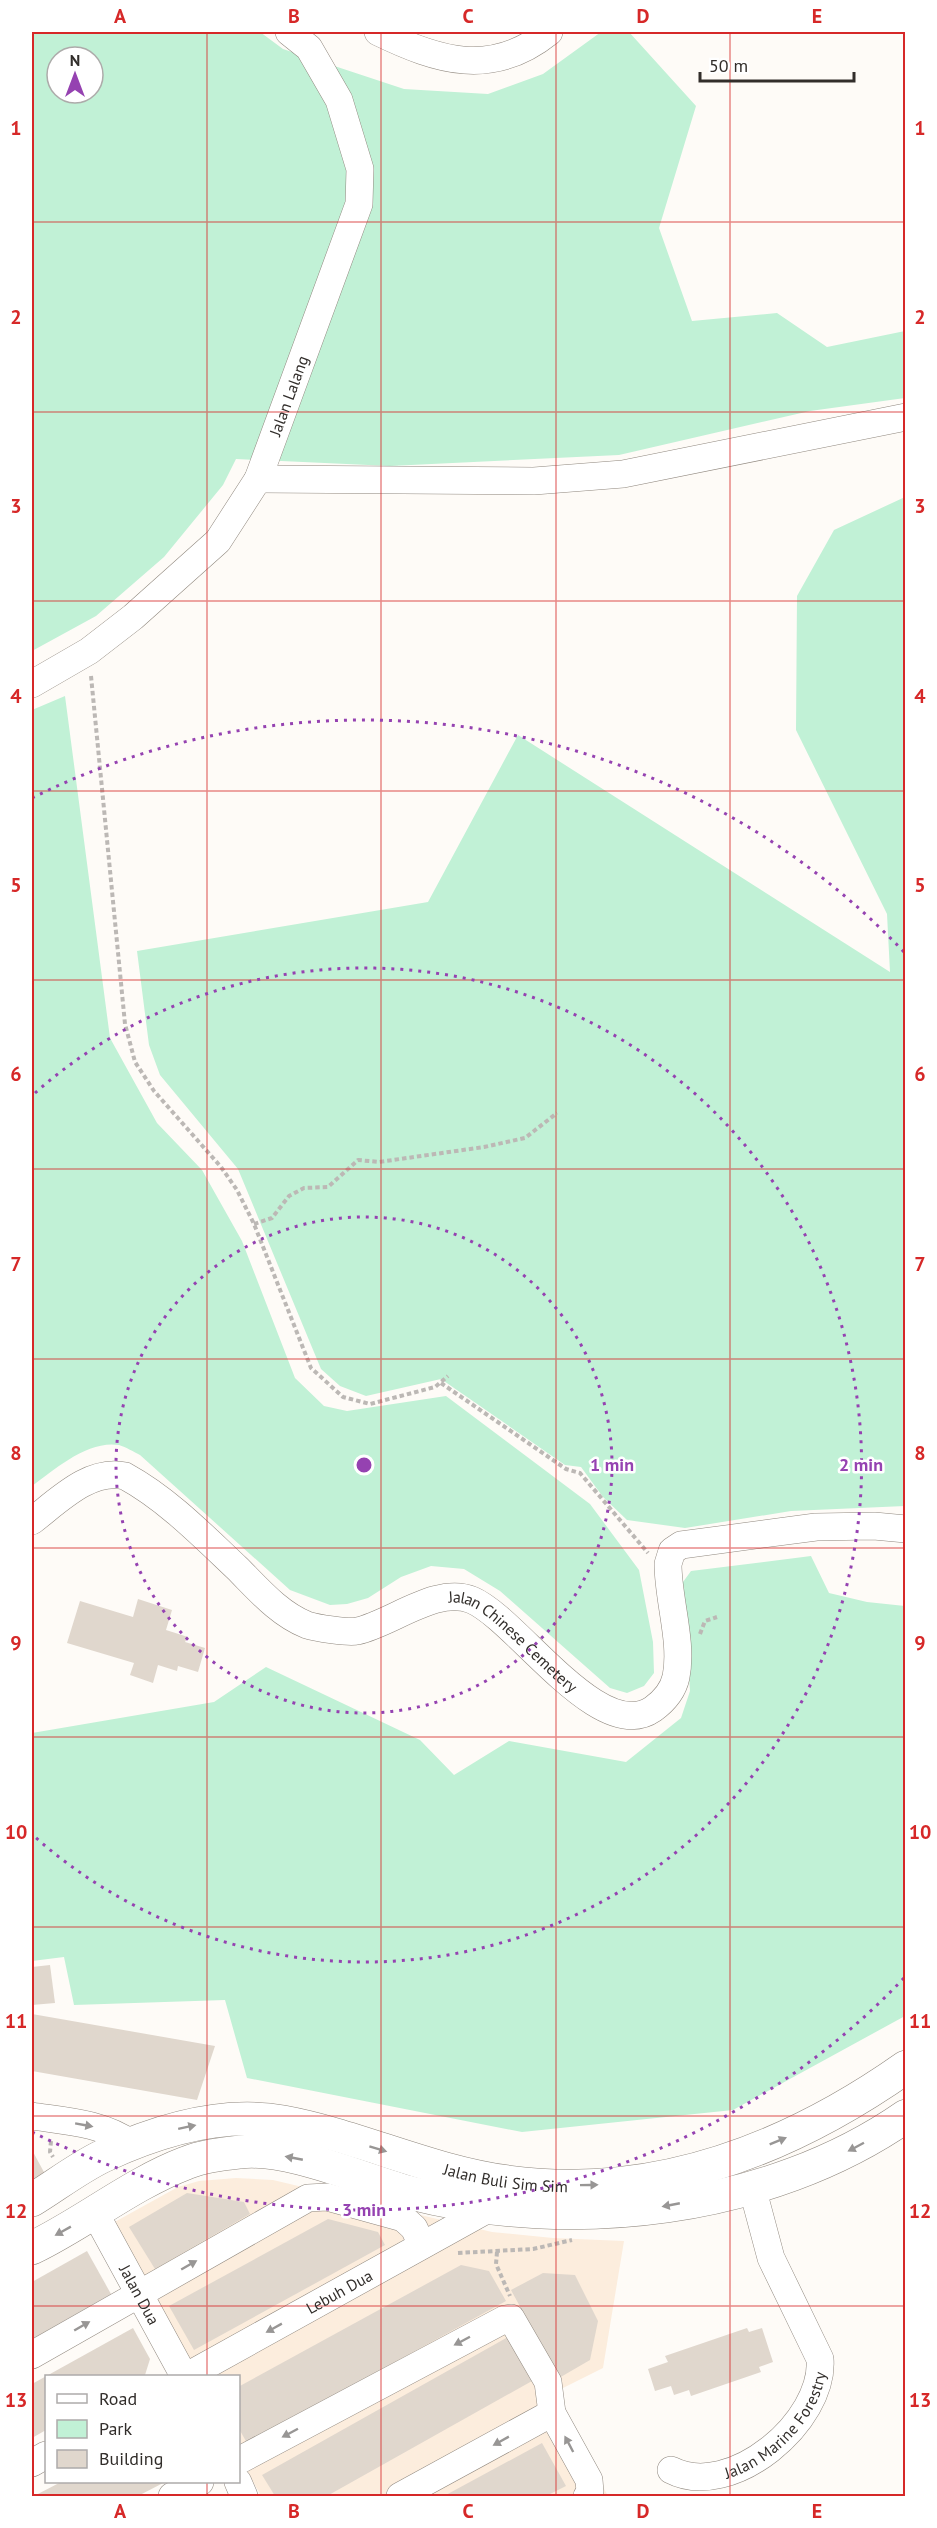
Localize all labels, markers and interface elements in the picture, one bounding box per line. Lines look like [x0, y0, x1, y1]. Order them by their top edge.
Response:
text: A [114, 3, 127, 29]
text: B [288, 3, 300, 29]
text: C [462, 3, 474, 29]
text: D [637, 3, 650, 29]
text: E [812, 3, 822, 29]
north arrow [45, 45, 105, 105]
scale bar [700, 45, 854, 83]
text: N [70, 50, 80, 70]
text: 50 m [709, 54, 748, 77]
text: 1 [10, 115, 22, 141]
text: 1 [914, 115, 926, 141]
text: 2 [10, 304, 22, 330]
text: 2 [914, 304, 926, 330]
street label: Jalan Lalang [264, 353, 312, 440]
text: 3 [10, 493, 22, 519]
text: 3 [914, 493, 926, 519]
text: 4 [10, 683, 22, 709]
text: 4 [914, 683, 926, 709]
text: 5 [10, 872, 22, 898]
text: 5 [914, 872, 926, 898]
text: 6 [10, 1061, 22, 1087]
text: 6 [914, 1061, 926, 1087]
text: 7 [10, 1251, 22, 1277]
text: 7 [914, 1251, 926, 1277]
text: 8 [10, 1440, 22, 1466]
text: 8 [914, 1440, 926, 1466]
text: 1 min [590, 1453, 634, 1476]
text: 2 min [839, 1453, 883, 1476]
centre of rings [354, 1455, 374, 1475]
street label: Jalan Chinese Cemetery [447, 1586, 582, 1697]
text: 9 [10, 1630, 22, 1656]
text: 9 [914, 1630, 926, 1656]
text: 10 [5, 1819, 27, 1845]
text: 10 [909, 1819, 931, 1845]
text: 11 [5, 2008, 27, 2034]
text: 11 [909, 2008, 931, 2034]
one-way arrow [74, 2121, 93, 2130]
one-way arrow [178, 2122, 197, 2131]
one-way arrow [769, 2136, 787, 2145]
one-way arrow [847, 2142, 864, 2152]
one-way arrow [369, 2145, 387, 2154]
one-way arrow [285, 2153, 304, 2162]
street label: Jalan Buli Sim Sim [440, 2159, 568, 2196]
one-way arrow [580, 2181, 599, 2190]
text: 12 [5, 2198, 27, 2224]
text: 3 min [342, 2198, 386, 2221]
text: 12 [909, 2198, 931, 2224]
one-way arrow [661, 2201, 680, 2210]
one-way arrow [55, 2226, 72, 2236]
one-way arrow [181, 2259, 197, 2270]
street label: Jalan Dua [115, 2260, 164, 2328]
street label: Lebuh Dua [302, 2265, 376, 2318]
one-way arrow [74, 2321, 91, 2331]
one-way arrow [265, 2323, 282, 2333]
one-way arrow [454, 2337, 471, 2346]
street label: Jalan Marine Forestry [721, 2370, 830, 2483]
legend [45, 2375, 240, 2483]
text: 13 [5, 2387, 27, 2413]
text: Road [99, 2387, 137, 2410]
text: 13 [909, 2387, 931, 2413]
text: Park [99, 2417, 132, 2440]
one-way arrow [282, 2428, 299, 2438]
one-way arrow [564, 2435, 574, 2452]
one-way arrow [492, 2436, 509, 2446]
text: Building [99, 2447, 163, 2470]
text: A [114, 2498, 127, 2524]
text: B [288, 2498, 300, 2524]
text: C [462, 2498, 474, 2524]
text: D [637, 2498, 650, 2524]
text: E [812, 2498, 822, 2524]

